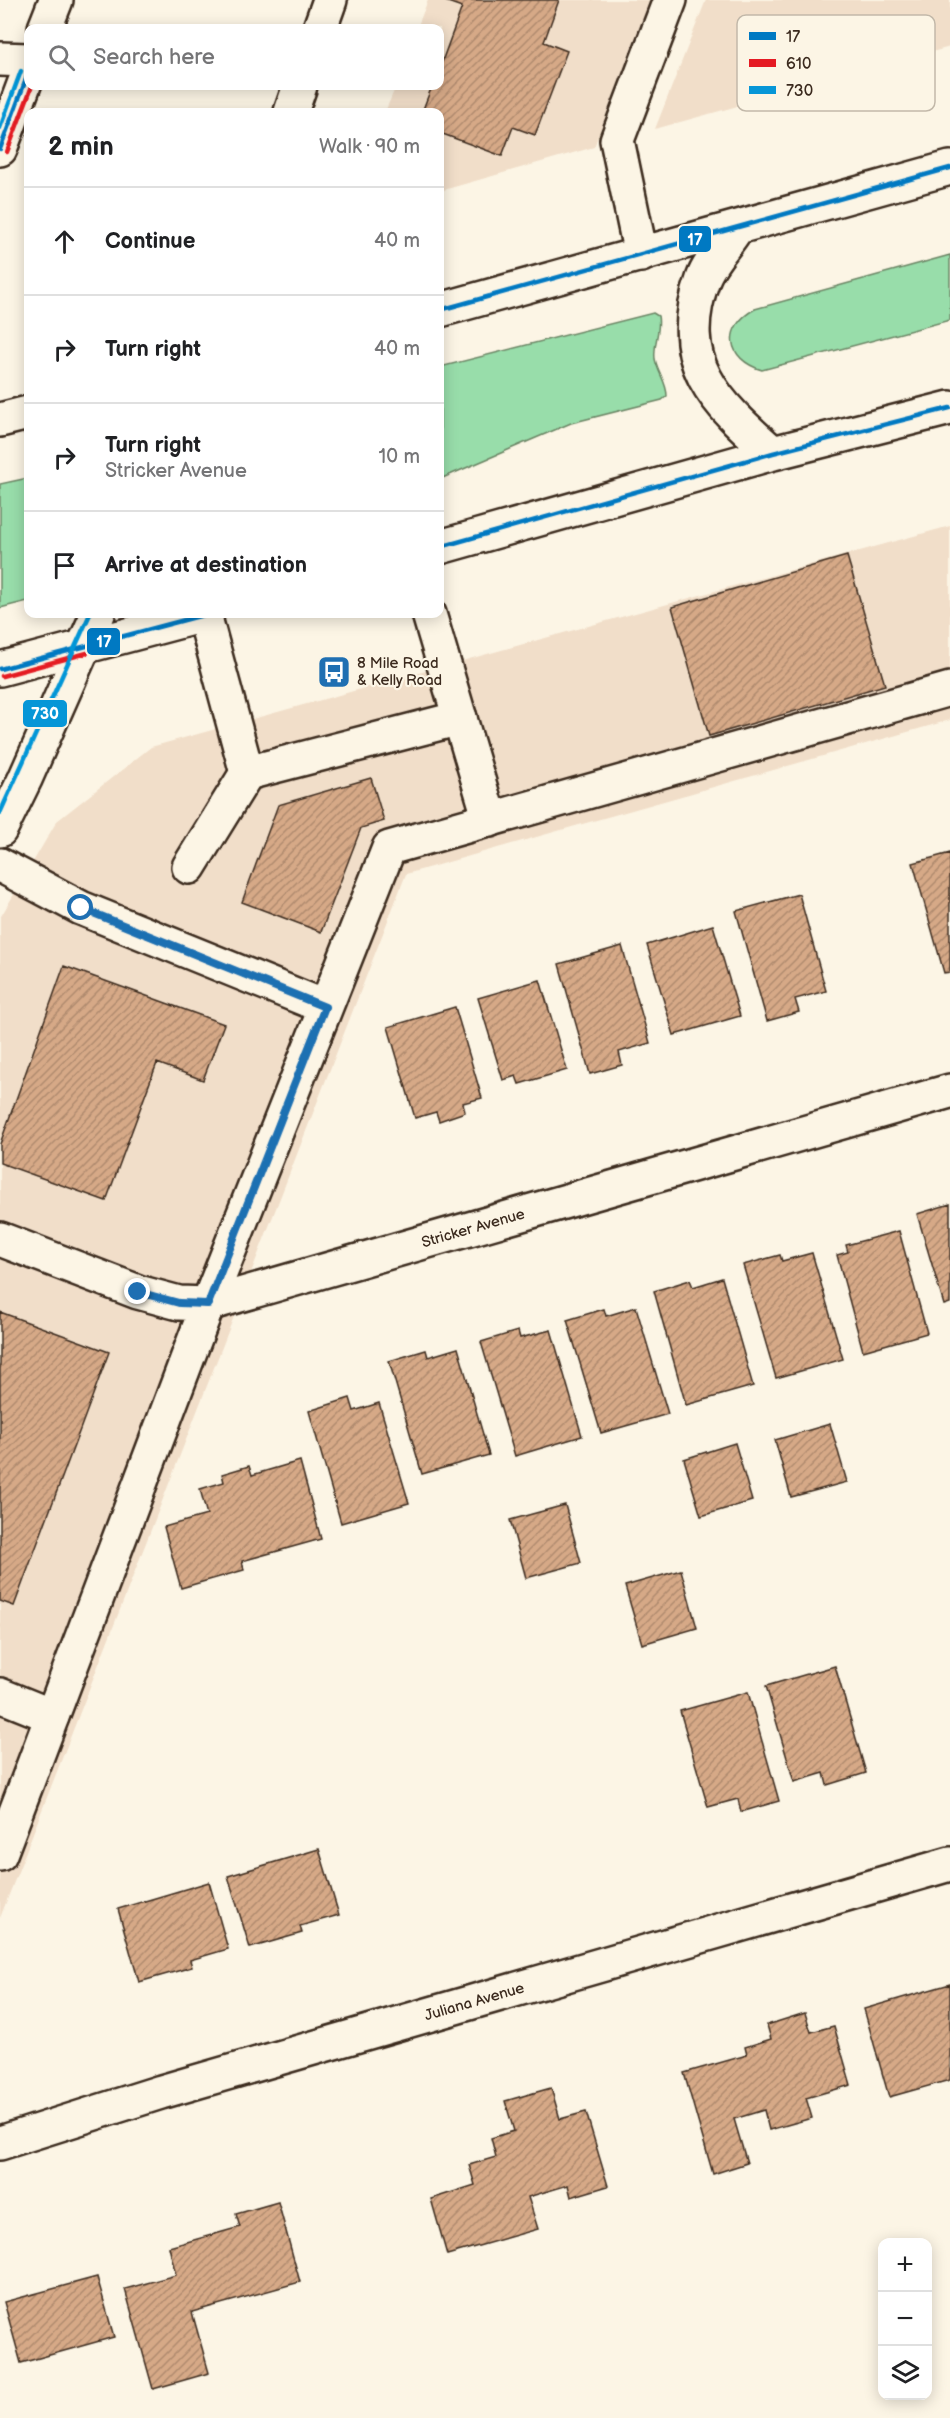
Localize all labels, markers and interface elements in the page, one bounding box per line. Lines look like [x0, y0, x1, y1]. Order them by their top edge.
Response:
legend [737, 15, 935, 111]
search box [24, 24, 444, 90]
text: 17 [786, 28, 800, 47]
icon: search [45, 41, 78, 74]
text: Search here [93, 44, 215, 71]
text: 610 [786, 55, 811, 74]
text: 730 [786, 82, 813, 101]
text: 2 min [48, 132, 114, 163]
text: Walk · 90 m [319, 135, 420, 159]
icon: ahead [48, 225, 81, 258]
line badge: 17 [678, 225, 712, 253]
text: Continue [105, 228, 195, 255]
text: 40 m [374, 229, 420, 253]
text: 17 [687, 231, 703, 250]
icon: right [48, 333, 81, 366]
text: Turn right [105, 336, 201, 363]
text: 40 m [374, 337, 420, 361]
text: Turn right [105, 432, 201, 459]
icon: right [48, 441, 81, 474]
text: 10 m [379, 445, 420, 469]
text: Stricker Avenue [105, 459, 247, 483]
icon: arrive [48, 549, 81, 582]
text: Arrive at destination [105, 552, 307, 579]
line badge: 17 [86, 627, 121, 656]
text: 17 [96, 633, 112, 652]
bus stop icon: 8 Mile Road & Kelly Road [316, 654, 352, 690]
place label: 8 Mile Road & Kelly Road [357, 654, 442, 690]
line badge: 730 [22, 699, 68, 728]
text: 730 [31, 705, 59, 724]
route start [67, 894, 93, 920]
street label: Stricker Avenue [419, 1204, 527, 1252]
route end [124, 1278, 150, 1304]
street label: Juliana Avenue [422, 1978, 526, 2025]
map controls [878, 2238, 932, 2400]
button: + [878, 2238, 932, 2292]
button: − [878, 2292, 932, 2346]
button: layers [878, 2346, 932, 2400]

